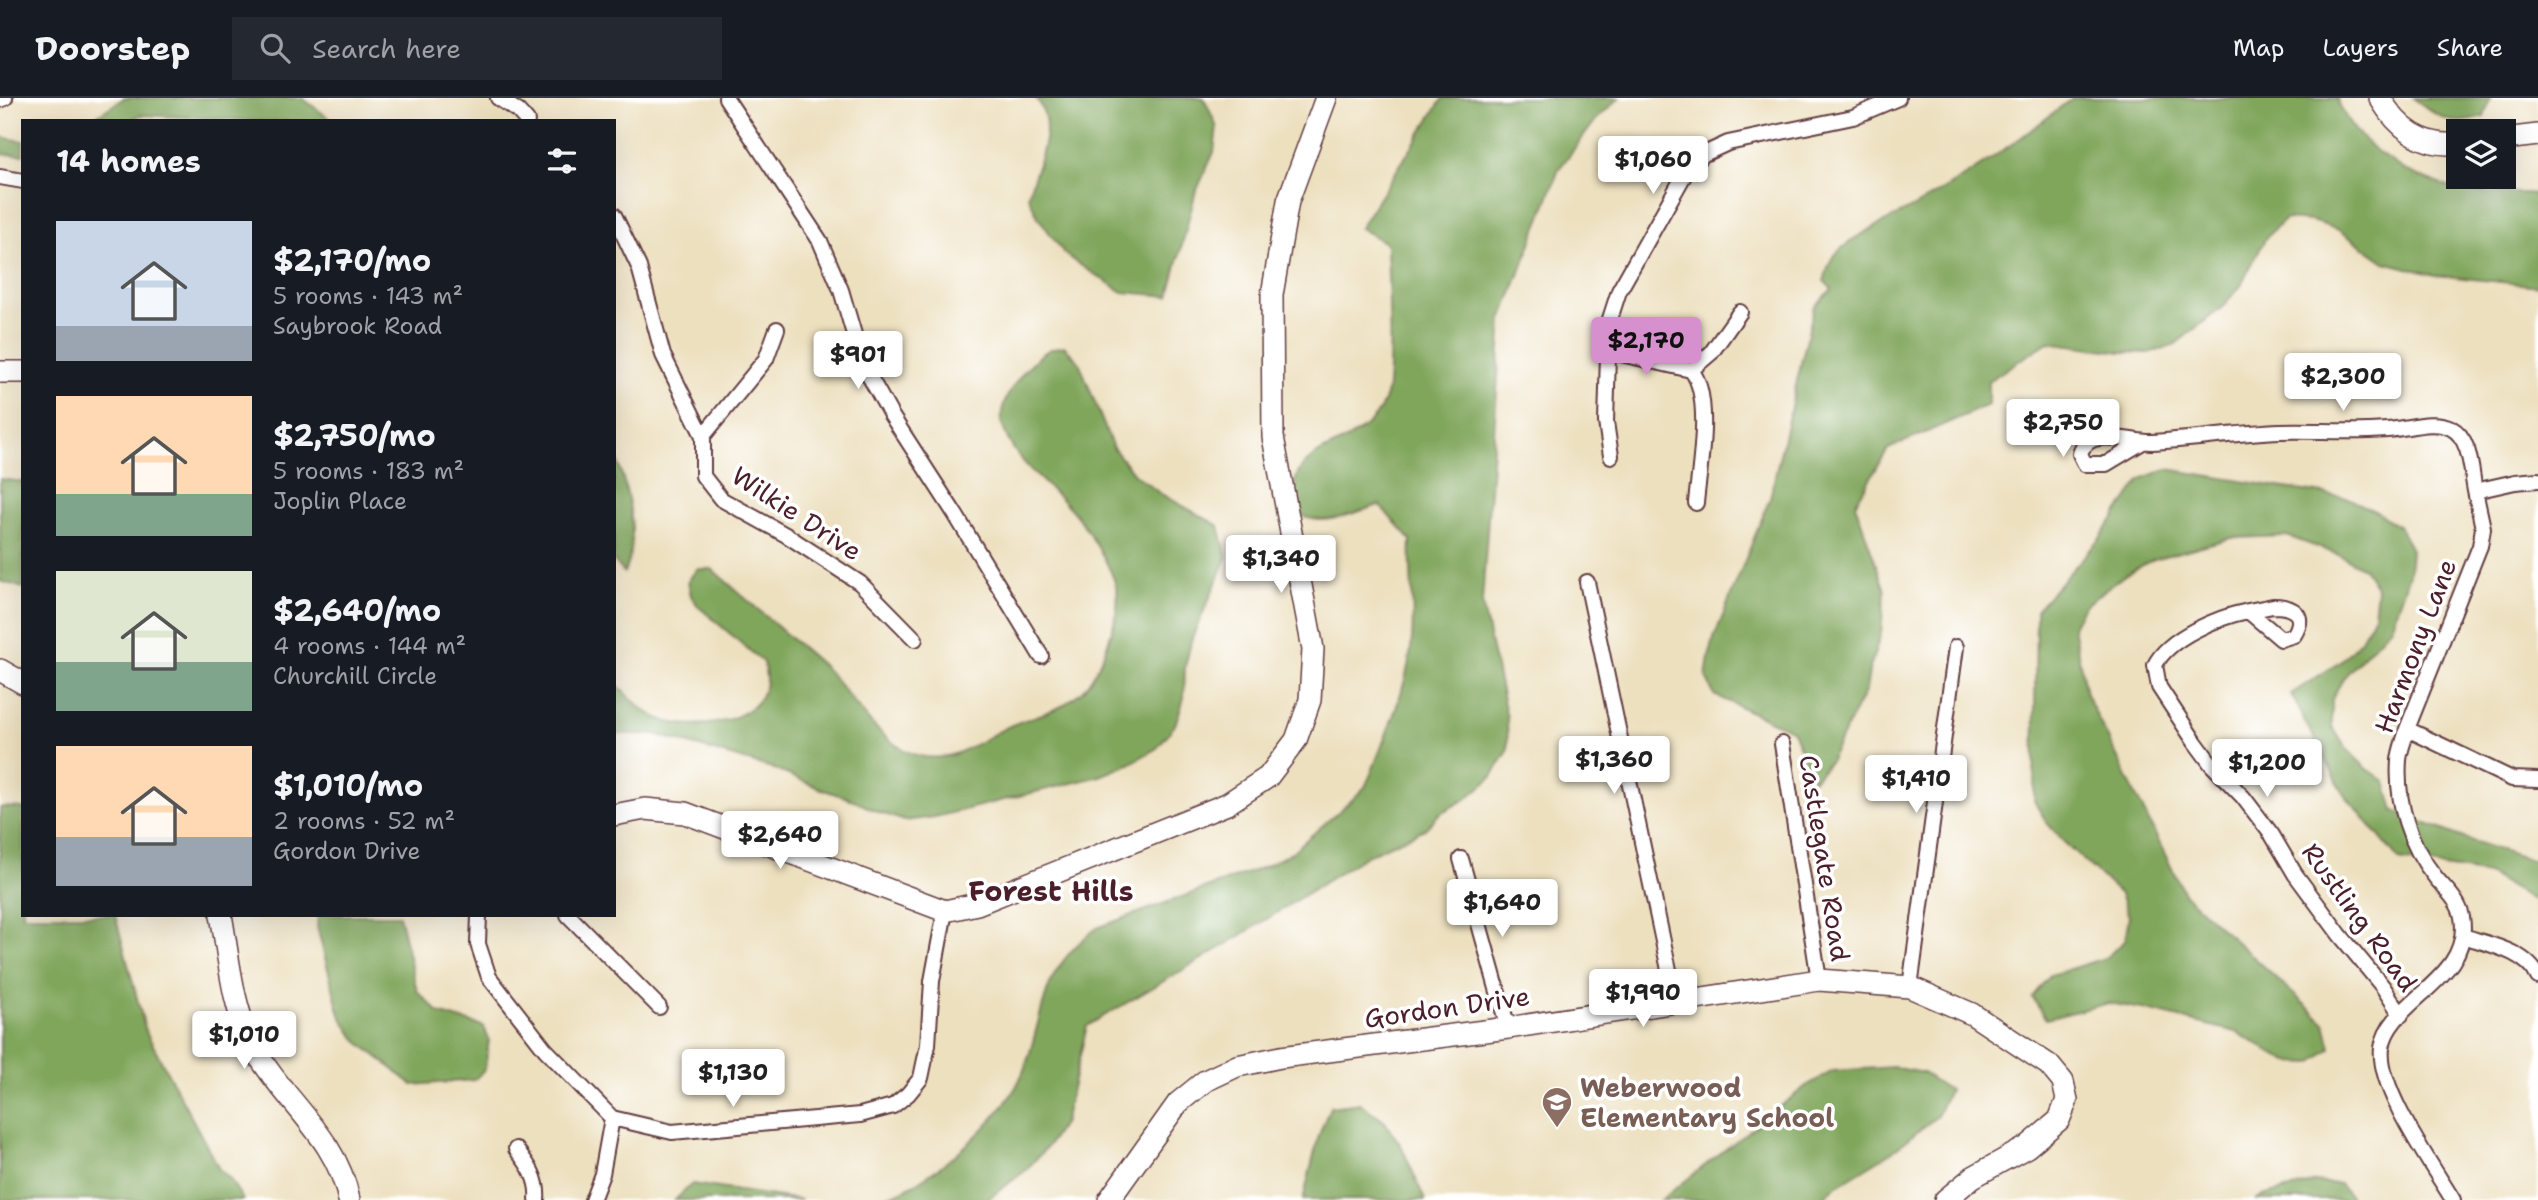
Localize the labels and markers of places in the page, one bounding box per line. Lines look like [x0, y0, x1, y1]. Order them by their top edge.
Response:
pin: $1,060 [1596, 136, 1710, 196]
pin: $2,170 [1589, 317, 1703, 377]
pin: $901 [817, 331, 899, 391]
pin: $2,300 [2286, 354, 2400, 413]
pin: $2,750 [2006, 400, 2120, 459]
pin: $1,340 [1224, 536, 1338, 595]
pin: $1,360 [1557, 736, 1671, 796]
pin: $1,200 [2210, 740, 2324, 799]
pin: $1,410 [1859, 756, 1973, 815]
pin: $2,640 [723, 812, 837, 871]
pin: $1,640 [1445, 880, 1559, 939]
pin: $1,990 [1586, 970, 1700, 1029]
pin: $1,010 [187, 1012, 301, 1071]
pin: $1,130 [676, 1049, 790, 1109]
place label: Weberwood Elementary School [1580, 1070, 1834, 1135]
school or university icon: Weberwood Elementary School [1540, 1085, 1574, 1129]

